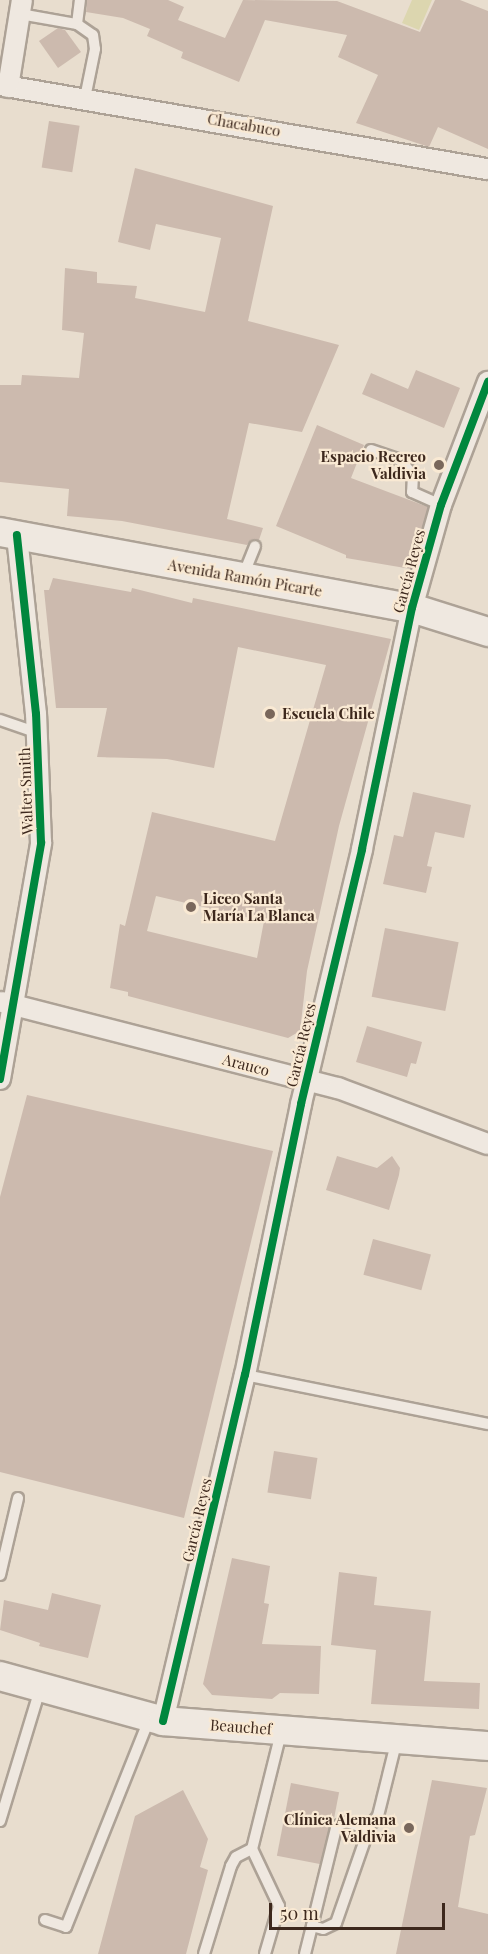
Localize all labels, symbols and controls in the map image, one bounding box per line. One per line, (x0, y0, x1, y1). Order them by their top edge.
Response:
street label: Chacabuco (206, 110, 282, 140)
place label: Espacio Recreo Valdivia (320, 447, 426, 482)
marker: Espacio Recreo Valdivia (430, 456, 448, 474)
street label: García Reyes (389, 527, 429, 615)
street label: Avenida Ramón Picarte (166, 556, 324, 600)
place label: Escuela Chile (282, 705, 375, 723)
marker: Escuela Chile (263, 707, 277, 721)
street label: Walter Smith (15, 747, 37, 835)
place label: Liceo Santa María La Blanca (203, 889, 315, 924)
marker: Liceo Santa María La Blanca (184, 900, 198, 914)
street label: García Reyes (283, 1001, 319, 1089)
street label: Arauco (221, 1050, 271, 1080)
street label: García Reyes (179, 1476, 215, 1564)
street label: Beauchef (210, 1716, 272, 1738)
place label: Clínica Alemana Valdivia (283, 1810, 396, 1845)
marker: Clínica Alemana Valdivia (400, 1819, 418, 1837)
scale bar (272, 1891, 448, 1929)
text: 50 m (280, 1901, 319, 1925)

